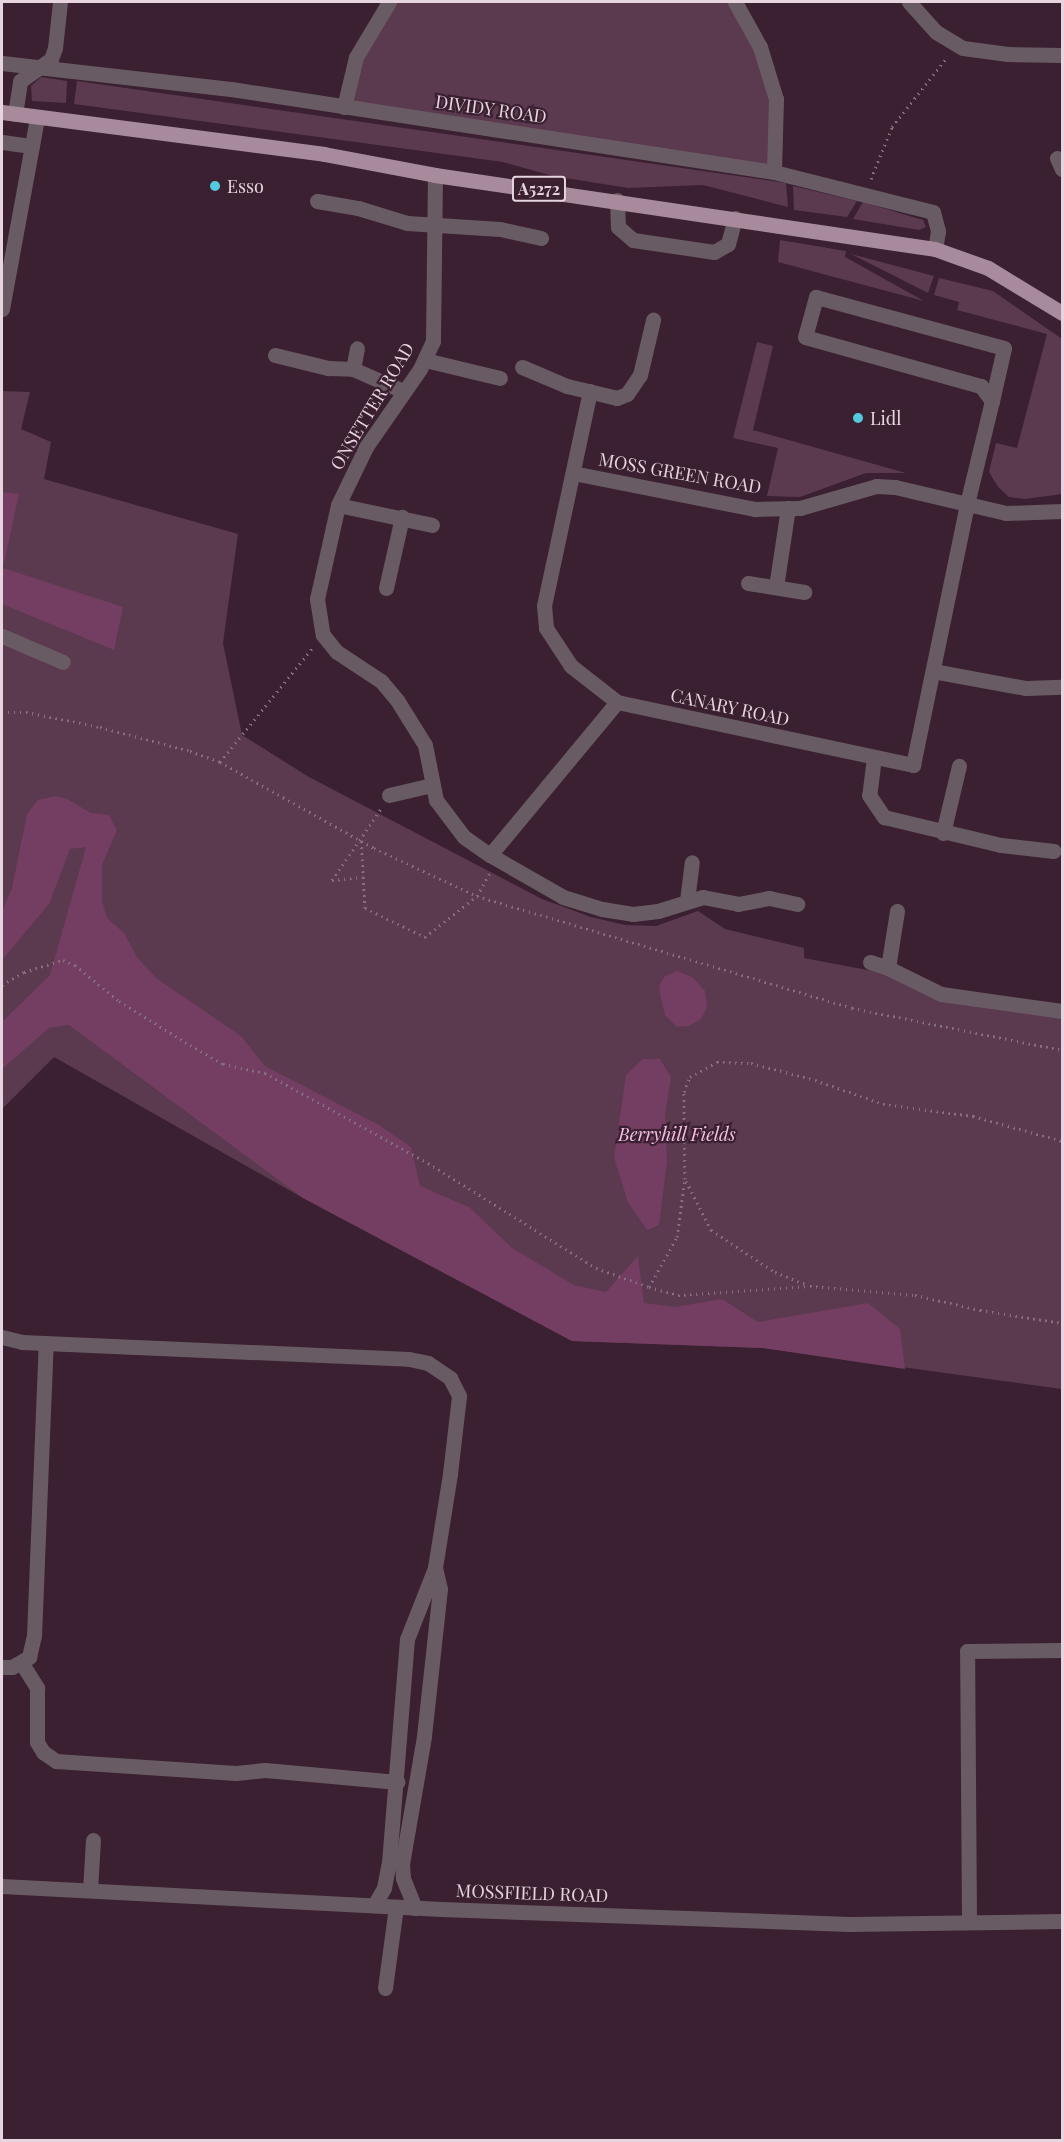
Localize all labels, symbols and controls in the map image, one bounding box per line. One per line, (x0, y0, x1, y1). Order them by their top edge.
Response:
street label: DIVIDY ROAD (434, 90, 548, 128)
place label: Esso (227, 175, 264, 197)
road number: A5272 (510, 176, 568, 202)
marker: Esso (208, 179, 222, 193)
street label: ONSETTER ROAD (325, 338, 419, 474)
place label: Lidl (870, 407, 901, 429)
marker: Lidl (851, 411, 865, 425)
street label: MOSS GREEN ROAD (597, 448, 763, 498)
street label: CANARY ROAD (668, 684, 792, 730)
park label: Berryhill Fields (618, 1123, 736, 1145)
street label: MOSSFIELD ROAD (455, 1880, 609, 1906)

